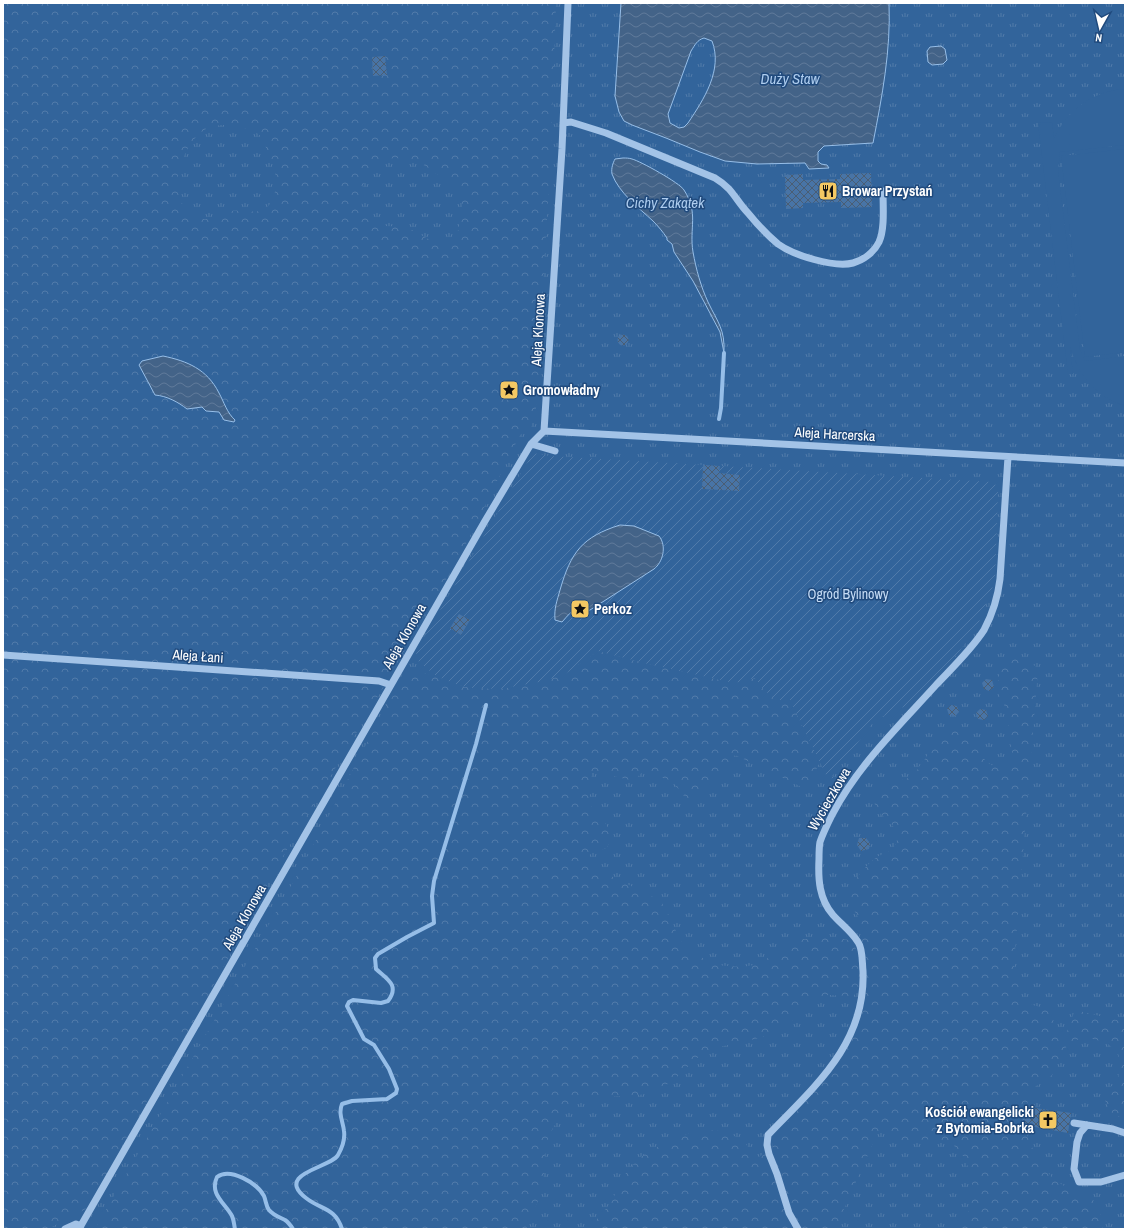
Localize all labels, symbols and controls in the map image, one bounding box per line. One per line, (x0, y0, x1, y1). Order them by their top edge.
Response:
north arrow (1080, 8, 1120, 48)
text: N (1094, 31, 1103, 45)
water label: Duży Staw (761, 68, 821, 89)
restaurant icon: Browar Przystań (817, 180, 839, 202)
place label: Browar Przystań (842, 182, 933, 200)
water label: Cichy Zakątek (626, 192, 705, 213)
street label: Aleja Klonowa (527, 293, 549, 368)
place icon: Gromowładny (498, 379, 520, 401)
place label: Gromowładny (523, 381, 600, 399)
street label: Aleja Harcerska (793, 423, 877, 445)
park label: Ogród Bylinowy (807, 585, 889, 603)
place icon: Perkoz (569, 598, 591, 620)
street label: Aleja Klonowa (378, 599, 430, 673)
place label: Perkoz (594, 600, 632, 618)
street label: Aleja Łani (171, 645, 224, 667)
street label: Wycieczkowa (804, 764, 855, 834)
street label: Aleja Klonowa (218, 880, 270, 954)
place label: Kościół ewangelicki z Bytomia-Bobrka (925, 1103, 1035, 1137)
church icon: Kościół ewangelicki z Bytomia-Bobrka (1037, 1109, 1059, 1131)

